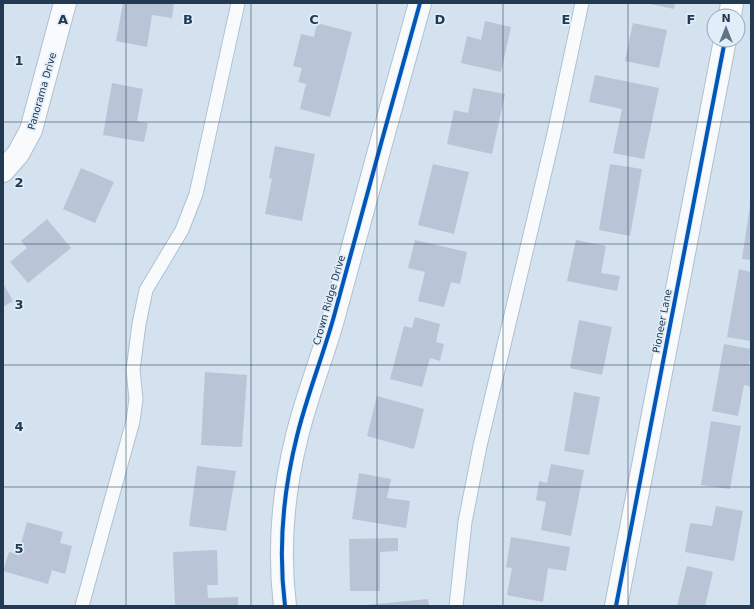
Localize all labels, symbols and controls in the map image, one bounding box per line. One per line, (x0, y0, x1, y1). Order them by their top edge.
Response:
north arrow (706, 8, 746, 48)
text: A (58, 12, 68, 27)
text: B (183, 12, 193, 27)
text: C (309, 12, 319, 27)
text: D (435, 12, 446, 27)
text: E (562, 12, 570, 27)
text: F (687, 12, 695, 27)
text: N (721, 12, 731, 25)
street label: Panorama Drive (26, 51, 58, 131)
text: 1 (14, 53, 24, 68)
text: 2 (14, 175, 24, 190)
street label: Crown Ridge Drive (311, 254, 347, 346)
street label: Pioneer Lane (650, 288, 674, 354)
text: 3 (14, 297, 24, 312)
text: 4 (14, 419, 24, 434)
text: 5 (14, 541, 24, 556)

